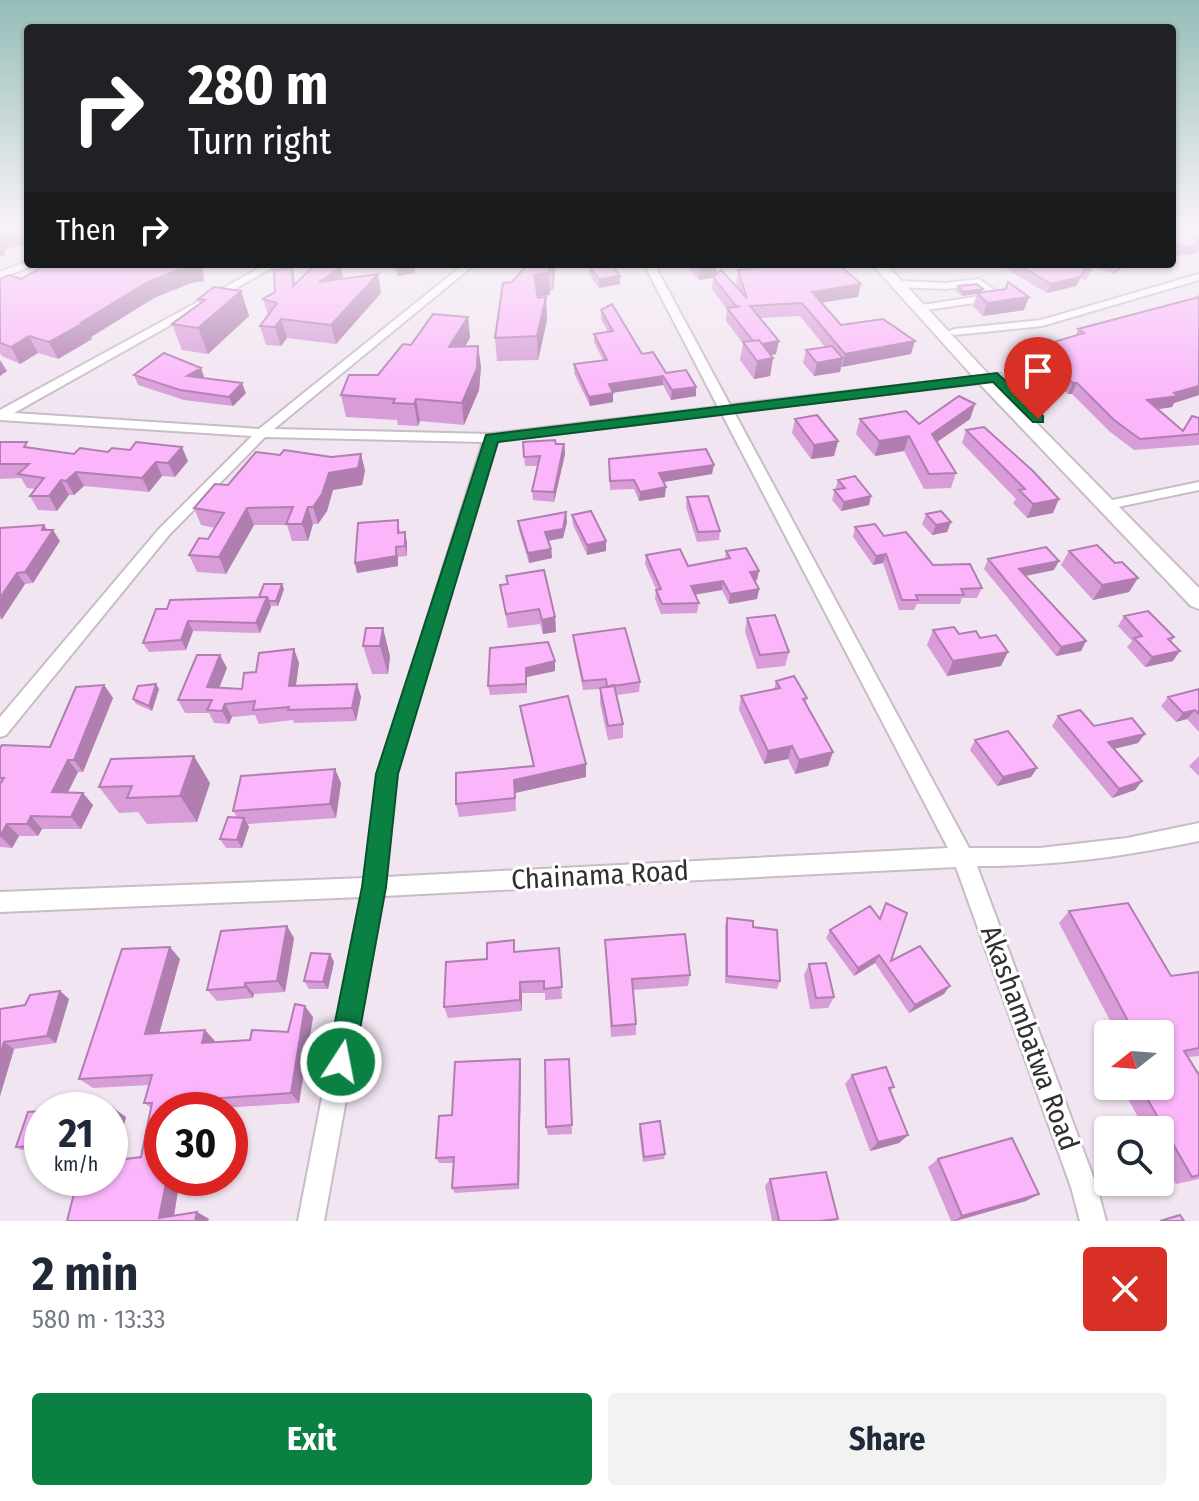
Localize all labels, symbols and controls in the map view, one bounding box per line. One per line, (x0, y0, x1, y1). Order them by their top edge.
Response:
text: 280 m (188, 52, 328, 119)
icon: right (56, 56, 160, 160)
text: Turn right (188, 120, 331, 164)
icon: right (132, 208, 176, 252)
text: Then (56, 212, 116, 248)
pin (1004, 337, 1072, 419)
icon: arrive (1016, 349, 1060, 393)
street label: Chainama Road (510, 854, 690, 896)
street label: Akashambatwa Road (974, 921, 1086, 1155)
position arrow (299, 1020, 383, 1104)
north arrow (1094, 1020, 1174, 1100)
map controls (1094, 1020, 1174, 1196)
speed limit sign: 30 (144, 1092, 248, 1196)
text: 21 (59, 1110, 93, 1158)
button: search (1094, 1116, 1174, 1196)
text: km/h (54, 1152, 98, 1176)
text: 2 min (32, 1245, 138, 1303)
button: close (1083, 1247, 1167, 1331)
text: 580 m · 13:33 (32, 1304, 165, 1335)
button: Exit (32, 1393, 592, 1485)
button: Share (608, 1393, 1167, 1485)

